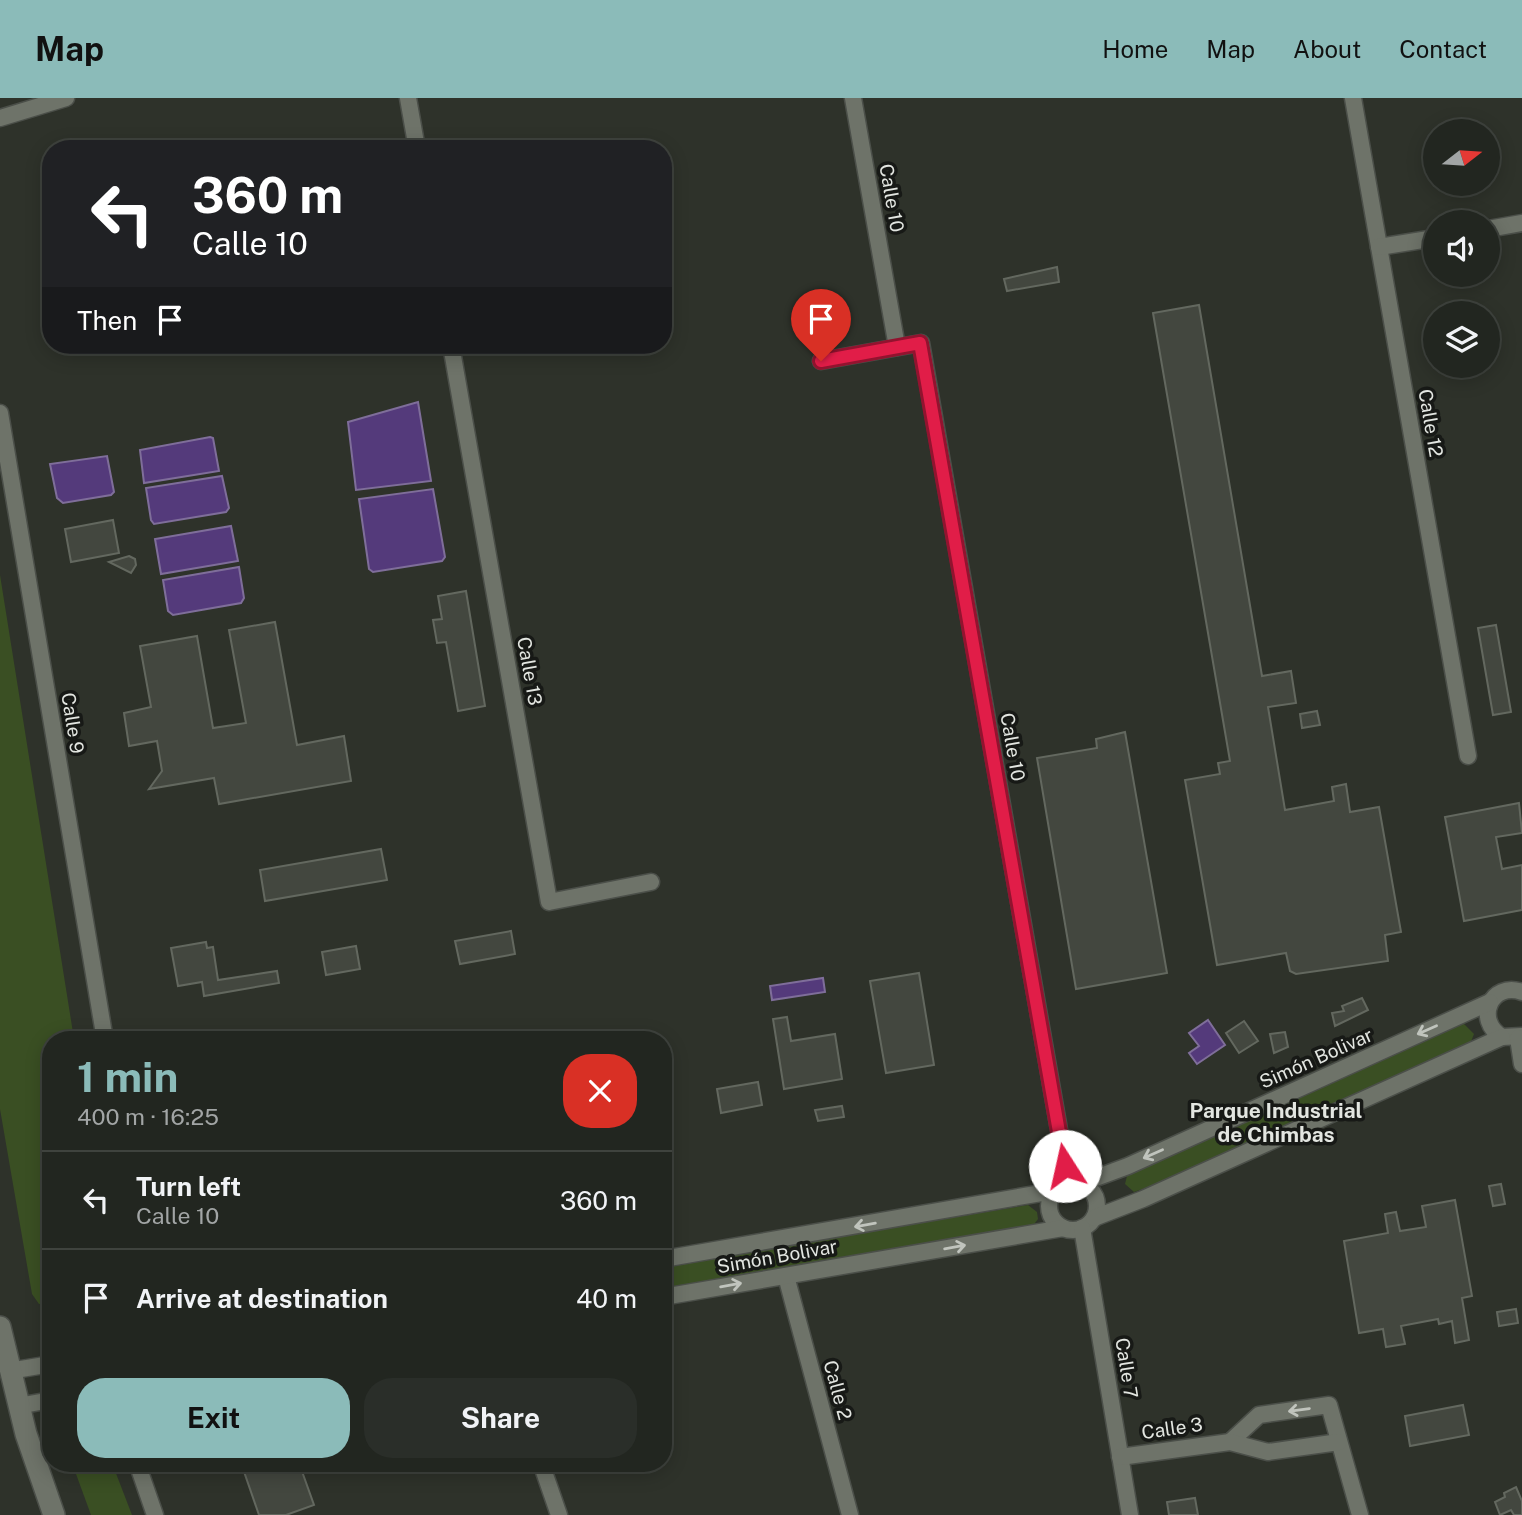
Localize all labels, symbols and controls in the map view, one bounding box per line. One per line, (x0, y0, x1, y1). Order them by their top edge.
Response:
text: Map (35, 30, 104, 68)
text: Home (1102, 35, 1168, 63)
text: Map (1206, 35, 1255, 63)
text: About (1293, 35, 1361, 63)
text: Contact (1399, 35, 1487, 63)
north arrow (1423, 119, 1500, 196)
map controls (1423, 119, 1500, 378)
street label: Calle 10 (875, 162, 909, 234)
text: 360 m (192, 166, 343, 224)
icon: left (77, 168, 168, 259)
button: sound (1423, 210, 1500, 287)
text: Calle 10 (192, 225, 308, 262)
pin (791, 289, 851, 361)
icon: arrive (802, 300, 840, 338)
icon: arrive (151, 301, 189, 339)
button: layers (1423, 301, 1500, 378)
text: Then (77, 305, 137, 336)
street label: Calle 12 (1414, 387, 1448, 459)
street label: Calle 13 (513, 635, 547, 707)
street label: Calle 9 (57, 691, 89, 755)
street label: Calle 10 (996, 711, 1030, 783)
street label: Simón Bolivar (1256, 1023, 1376, 1093)
one-way arrow (1417, 1024, 1439, 1037)
text: 1 min (77, 1052, 178, 1101)
button: close (563, 1054, 637, 1128)
district label: Parque Industrial de Chimbas (1190, 1098, 1363, 1147)
text: 400 m · 16:25 (77, 1103, 219, 1130)
position arrow (1028, 1129, 1102, 1203)
one-way arrow (1143, 1148, 1164, 1161)
text: Turn left (136, 1171, 241, 1202)
icon: left (77, 1181, 115, 1219)
text: 360 m (560, 1185, 637, 1216)
text: Calle 10 (136, 1202, 219, 1229)
one-way arrow (854, 1219, 877, 1232)
street label: Simón Bolivar (715, 1235, 839, 1277)
one-way arrow (943, 1240, 966, 1253)
one-way arrow (719, 1278, 741, 1291)
icon: arrive (77, 1279, 115, 1317)
text: Arrive at destination (136, 1283, 388, 1314)
text: 40 m (576, 1283, 637, 1314)
street label: Calle 7 (1111, 1336, 1143, 1400)
street label: Calle 2 (820, 1358, 856, 1422)
button: Exit (77, 1378, 350, 1458)
button: Share (364, 1378, 637, 1458)
one-way arrow (1288, 1403, 1311, 1416)
street label: Calle 3 (1140, 1413, 1204, 1443)

